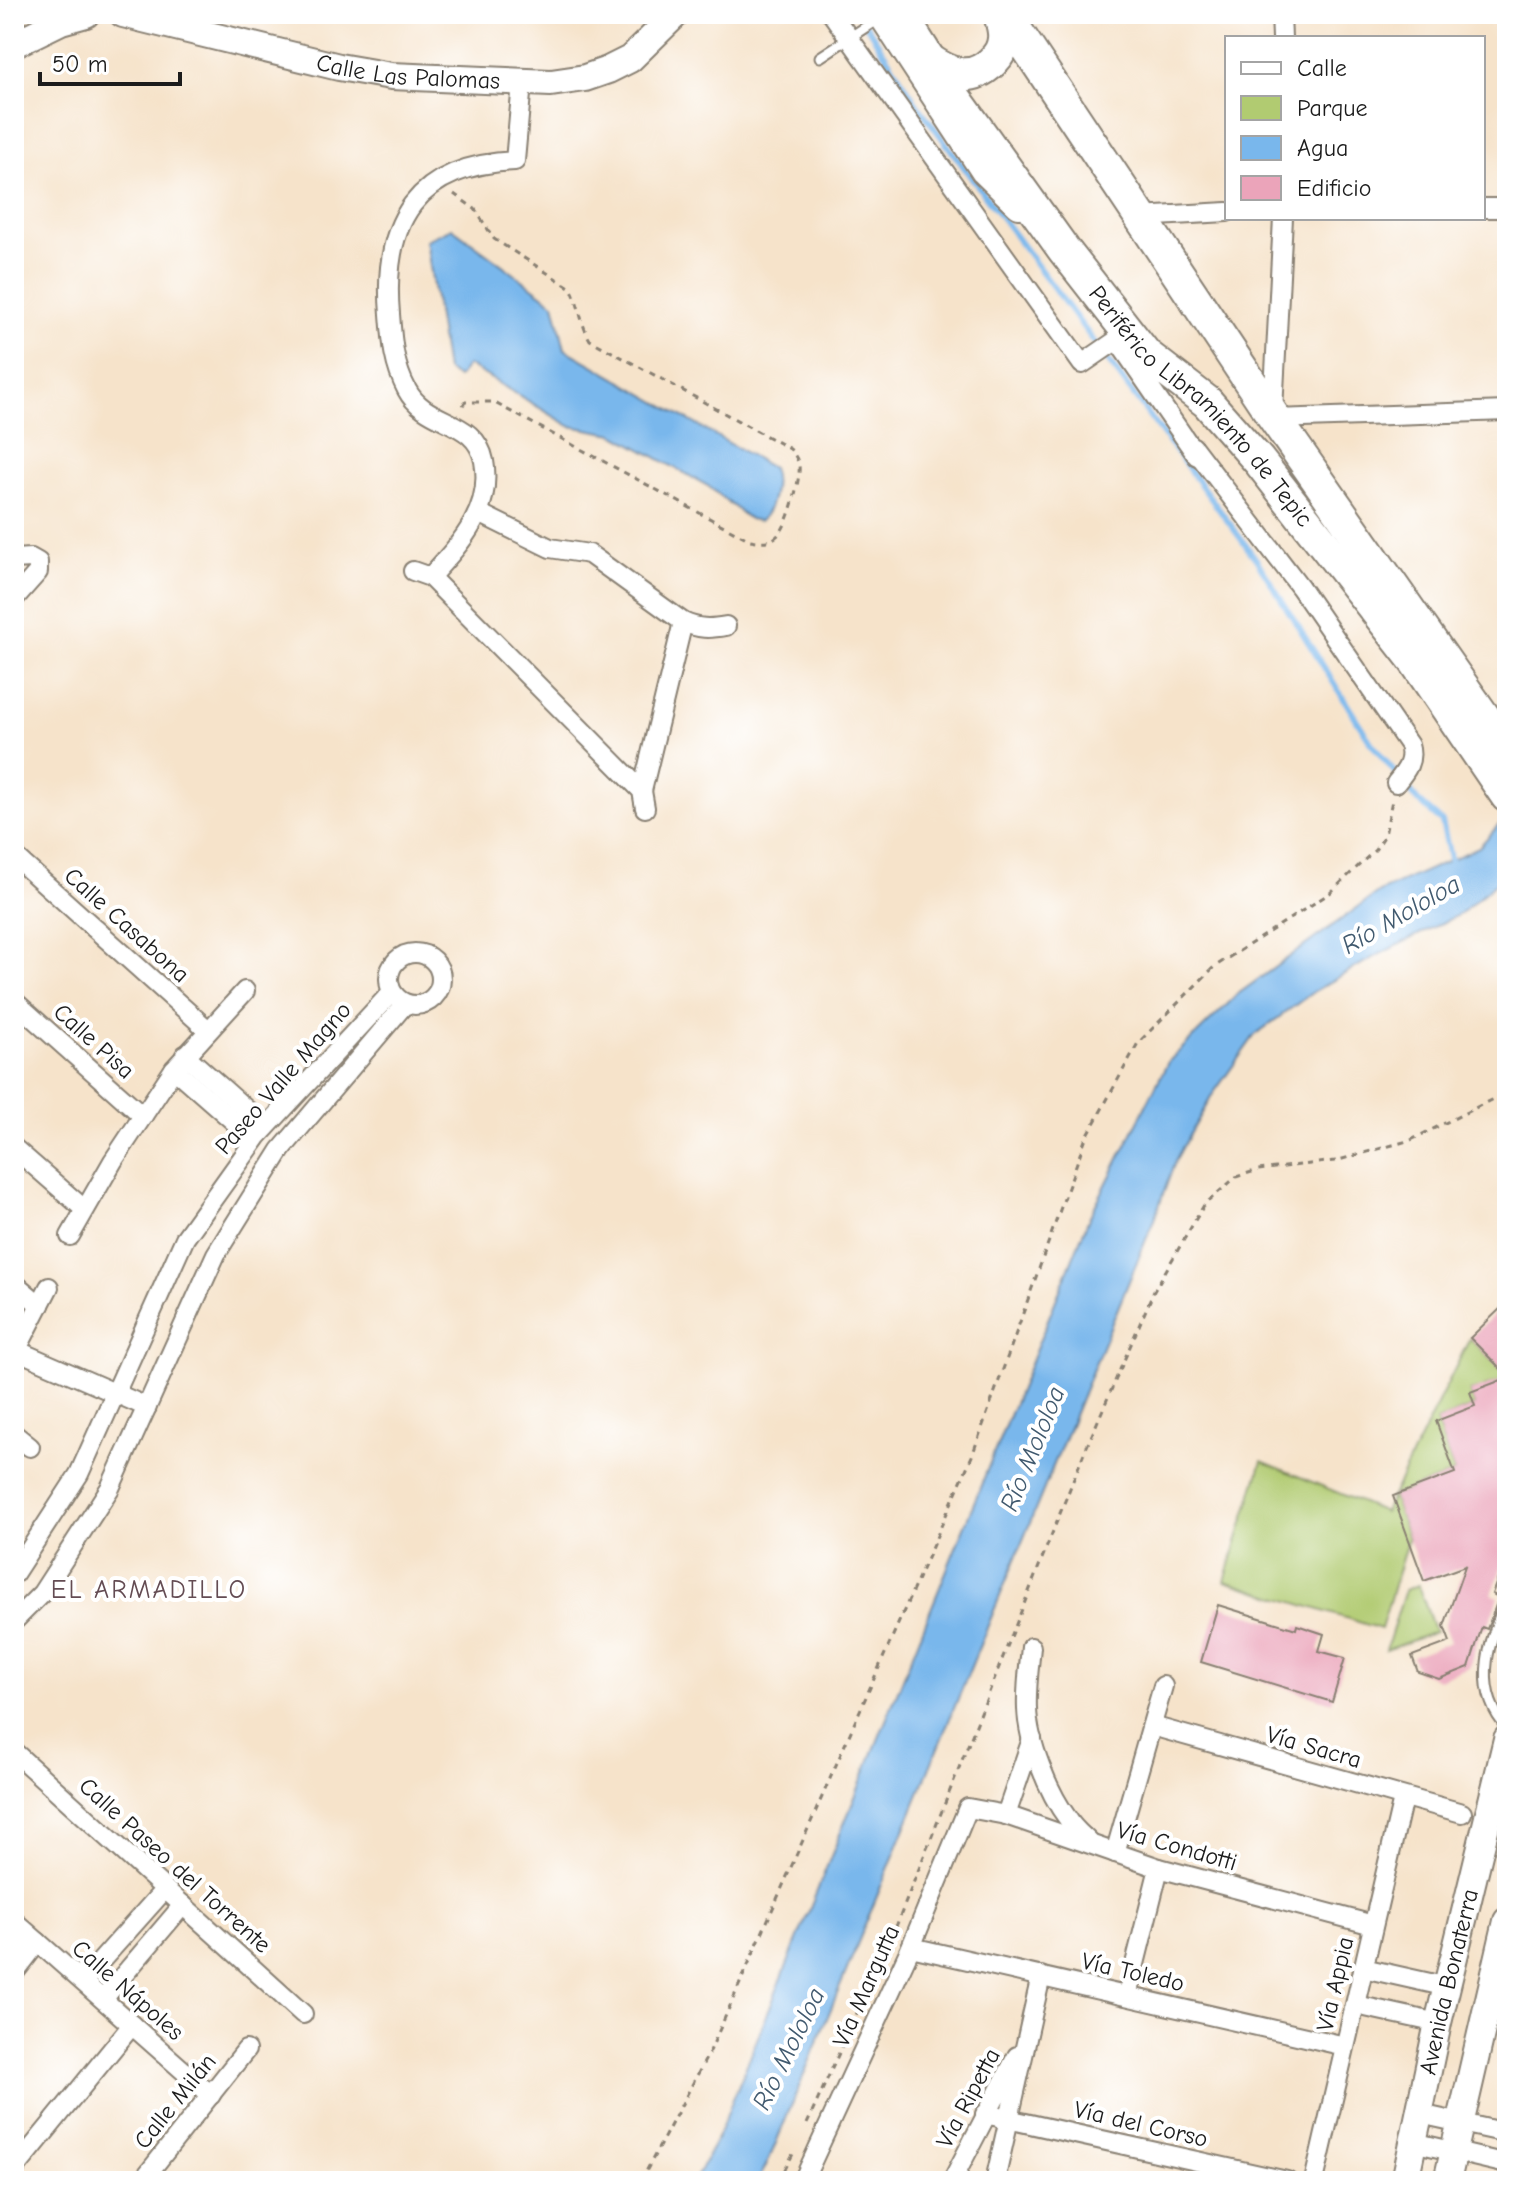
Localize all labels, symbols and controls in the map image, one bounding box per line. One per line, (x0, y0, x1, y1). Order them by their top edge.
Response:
scale bar (40, 36, 180, 86)
legend (1225, 36, 1485, 220)
street label: Calle Las Palomas (314, 48, 501, 95)
text: 50 m (52, 50, 108, 78)
text: Calle (1297, 54, 1347, 82)
text: Parque (1297, 94, 1368, 122)
text: Agua (1297, 134, 1348, 162)
text: Edificio (1297, 174, 1372, 202)
street label: Periférico Libramiento de Tepic (1083, 280, 1319, 532)
street label: Calle Casabona (59, 862, 195, 988)
water label: Río Mololoa (1336, 869, 1466, 961)
street label: Paseo Valle Magno (209, 996, 357, 1160)
street label: Calle Pisa (48, 998, 140, 1084)
water label: Río Mololoa (994, 1382, 1072, 1516)
district label: EL ARMADILLO (51, 1575, 247, 1605)
street label: Vía Sacra (1263, 1720, 1365, 1774)
street label: Calle Paseo del Torrente (73, 1772, 277, 1958)
street label: Vía Condotti (1114, 1815, 1240, 1877)
street label: Avenida Bonaterra (1414, 1886, 1484, 2077)
street label: Vía Margutta (827, 1921, 905, 2051)
street label: Calle Nápoles (67, 1934, 189, 2046)
street label: Vía Appia (1311, 1934, 1359, 2034)
street label: Vía Toledo (1079, 1947, 1187, 1997)
water label: Río Mololoa (747, 1983, 831, 2115)
street label: Vía Ripetta (930, 2043, 1006, 2153)
street label: Calle Milán (128, 2048, 222, 2154)
street label: Vía del Corso (1071, 2095, 1211, 2153)

